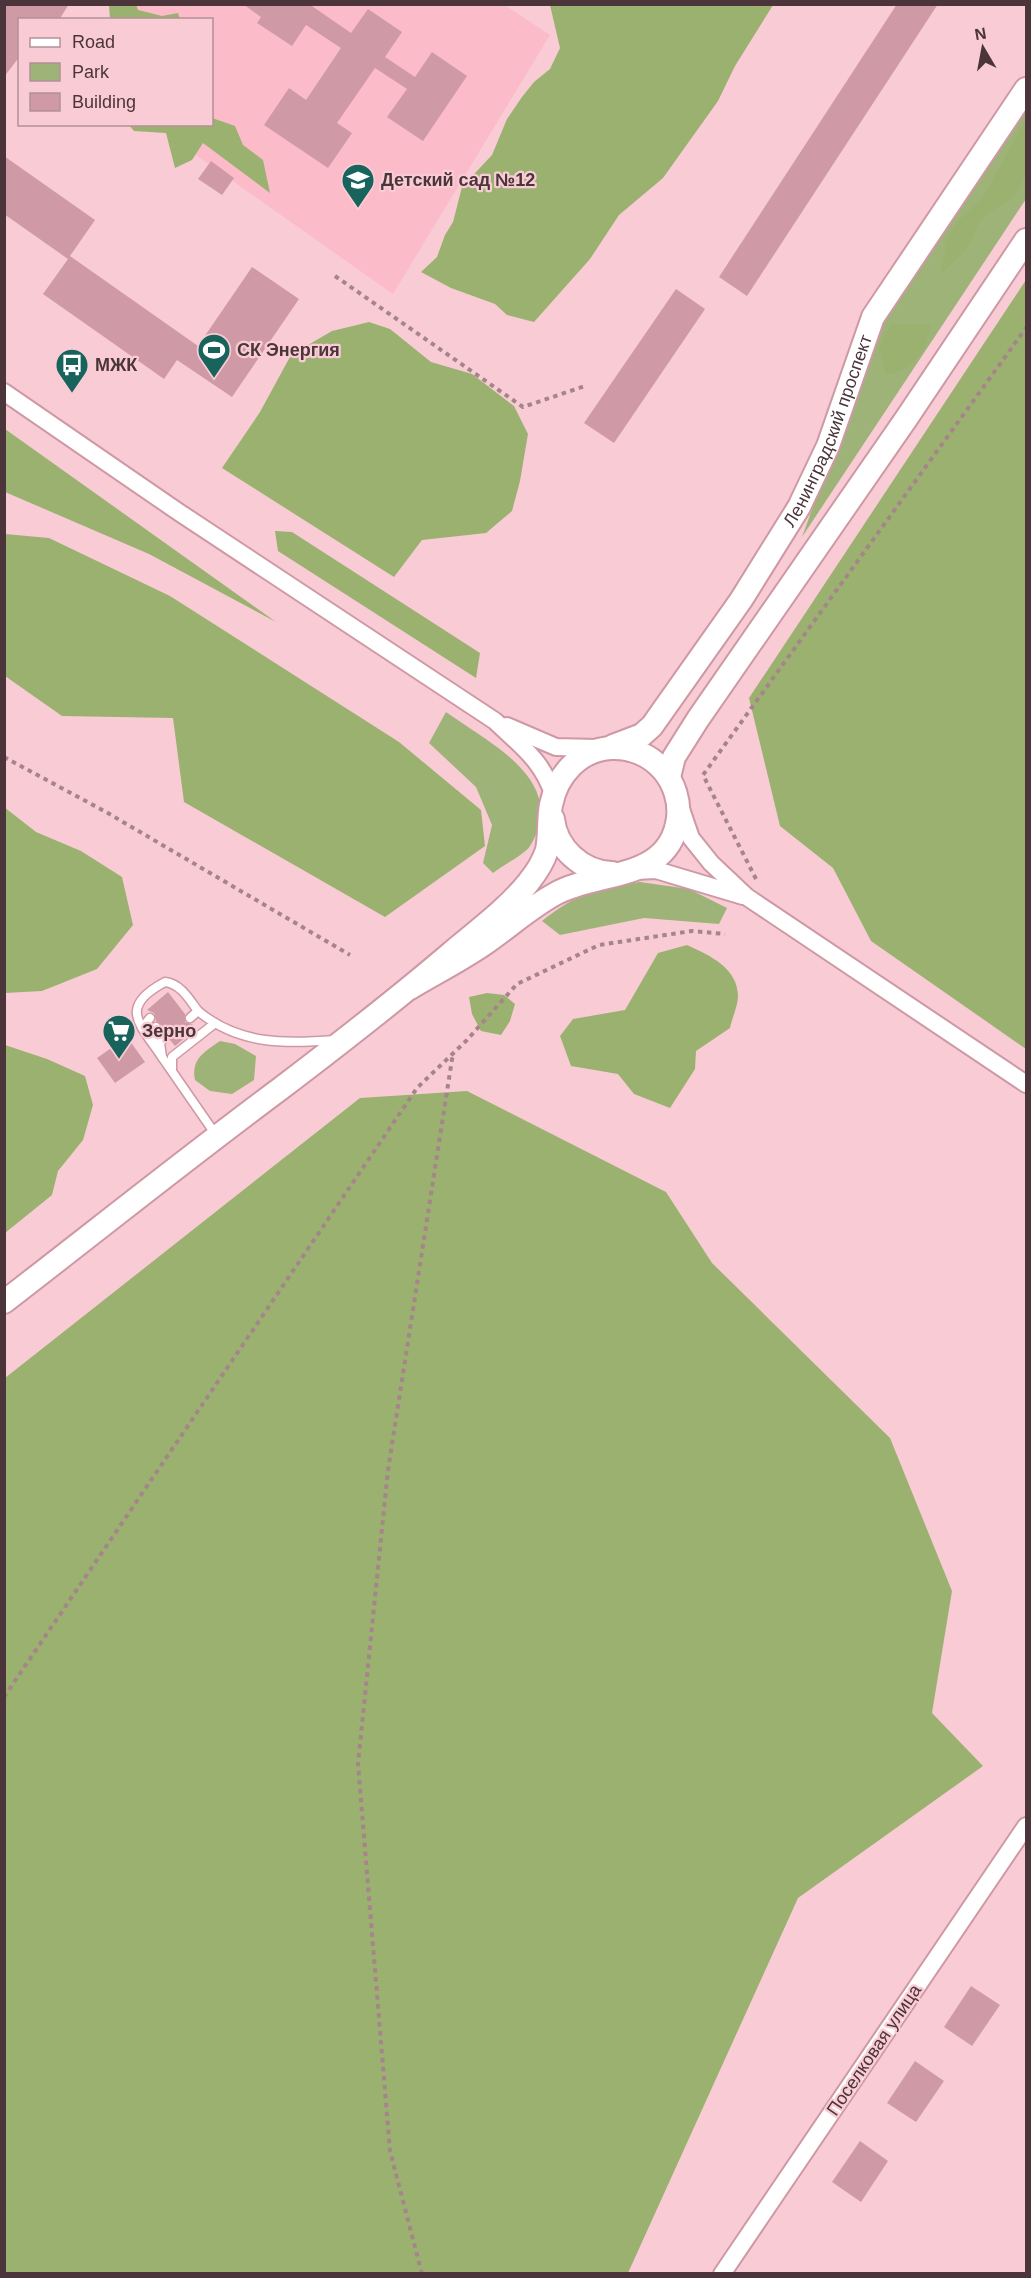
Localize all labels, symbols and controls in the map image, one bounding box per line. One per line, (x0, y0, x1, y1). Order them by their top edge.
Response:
legend (18, 18, 213, 126)
north arrow (953, 18, 1013, 78)
text: N (973, 24, 988, 43)
text: Road (72, 32, 115, 52)
text: Park (72, 62, 110, 82)
text: Building (72, 92, 136, 112)
school or university icon: Детский сад №12 (340, 162, 376, 209)
place label: Детский сад №12 (381, 170, 535, 190)
sports icon: СК Энергия (196, 332, 232, 379)
street label: Ленинградский проспект (779, 332, 876, 530)
place label: СК Энергия (237, 340, 340, 360)
bus stop icon: МЖК (54, 347, 90, 394)
place label: МЖК (95, 355, 138, 375)
supermarket icon: Зерно (101, 1013, 137, 1060)
place label: Зерно (142, 1021, 196, 1041)
street label: Поселковая улица (823, 1980, 926, 2119)

